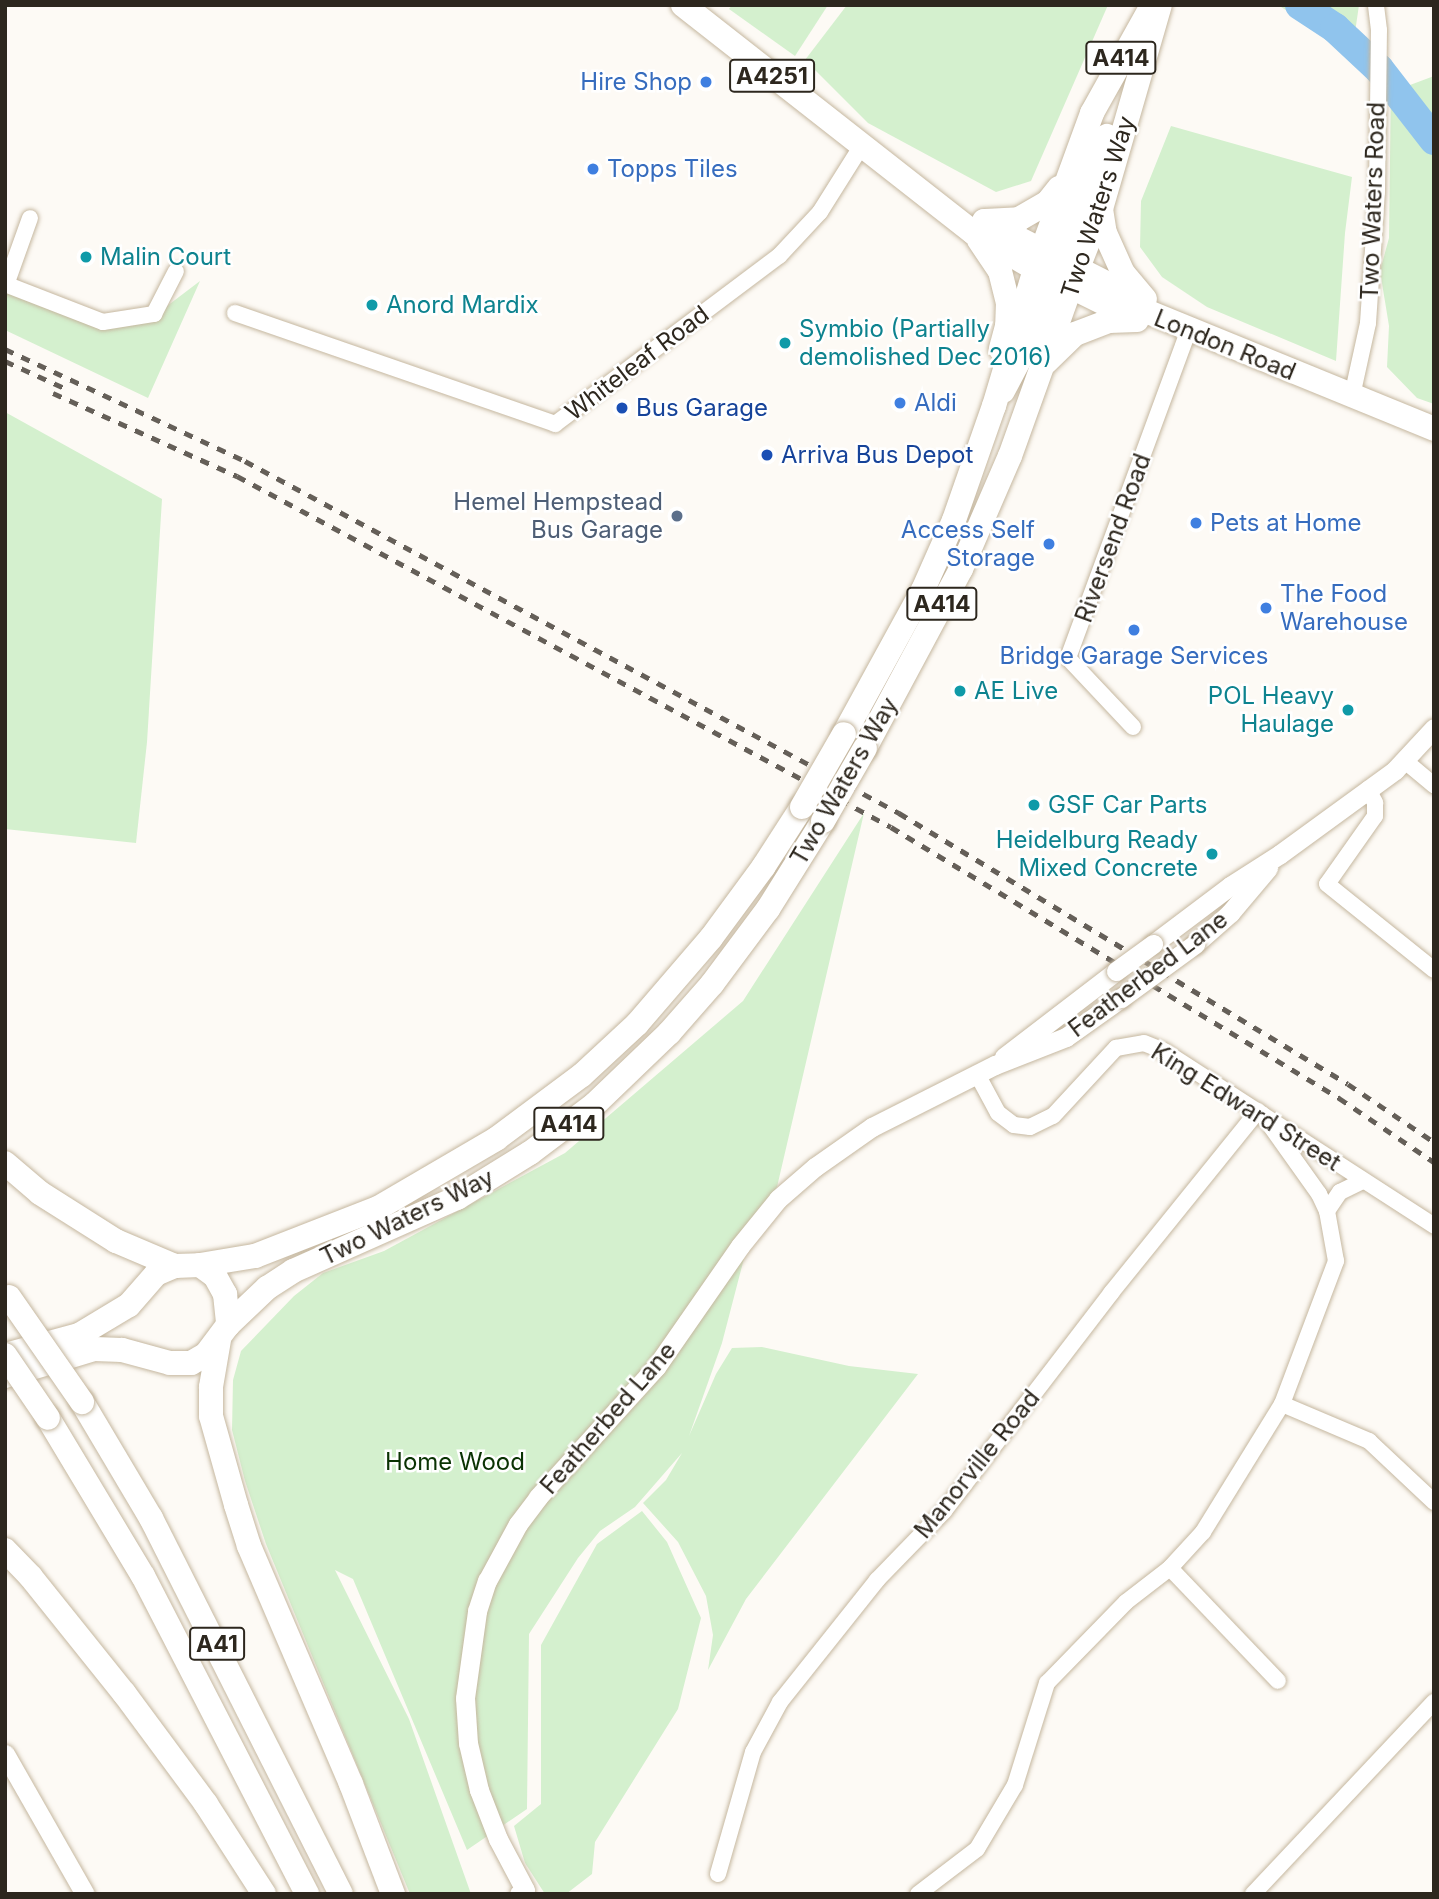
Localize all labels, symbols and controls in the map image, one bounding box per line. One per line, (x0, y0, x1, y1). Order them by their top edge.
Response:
road number: A414 (1084, 39, 1158, 78)
road number: A4251 (728, 57, 816, 96)
place label: Hire Shop (580, 68, 692, 96)
marker: Hire Shop (698, 74, 714, 90)
street label: Two Waters Road (1355, 101, 1391, 301)
street label: Two Waters Way (1055, 113, 1141, 301)
place label: Topps Tiles (607, 155, 738, 183)
marker: Topps Tiles (585, 161, 601, 177)
place label: Malin Court (100, 243, 231, 271)
marker: Malin Court (78, 249, 94, 265)
place label: Anord Mardix (386, 291, 539, 319)
marker: Anord Mardix (364, 297, 380, 313)
street label: Whiteleaf Road (560, 300, 714, 426)
street label: London Road (1150, 304, 1300, 386)
place label: Symbio (Partially demolished Dec 2016) (799, 315, 1052, 371)
marker: Symbio (Partially demolished Dec 2016) (777, 335, 793, 351)
place label: Aldi (914, 389, 957, 417)
place label: Bus Garage (636, 394, 768, 422)
marker: Aldi (892, 395, 908, 411)
marker: Bus Garage (614, 400, 630, 416)
place label: Arriva Bus Depot (781, 441, 973, 469)
marker: Arriva Bus Depot (759, 447, 775, 463)
street label: Riversend Road (1069, 450, 1157, 626)
place label: Hemel Hempstead Bus Garage (453, 488, 663, 544)
marker: Hemel Hempstead Bus Garage (669, 508, 685, 524)
place label: Pets at Home (1210, 509, 1362, 537)
marker: Pets at Home (1188, 515, 1204, 531)
place label: Access Self Storage (901, 516, 1035, 572)
marker: Access Self Storage (1041, 536, 1057, 552)
place label: The Food Warehouse (1280, 580, 1408, 636)
road number: A414 (905, 584, 979, 624)
marker: The Food Warehouse (1258, 600, 1274, 616)
marker: Bridge Garage Services (1126, 622, 1142, 638)
place label: Bridge Garage Services (1000, 642, 1268, 670)
place label: AE Live (974, 677, 1058, 705)
place label: POL Heavy Haulage (1208, 682, 1334, 738)
marker: AE Live (952, 683, 968, 699)
street label: Two Waters Way (784, 692, 904, 870)
marker: POL Heavy Haulage (1340, 702, 1356, 718)
place label: GSF Car Parts (1048, 791, 1208, 819)
marker: GSF Car Parts (1026, 797, 1042, 813)
place label: Heidelburg Ready Mixed Concrete (996, 826, 1198, 882)
marker: Heidelburg Ready Mixed Concrete (1204, 846, 1220, 862)
street label: Featherbed Lane (1063, 905, 1233, 1043)
street label: King Edward Street (1146, 1037, 1346, 1177)
road number: A414 (532, 1105, 606, 1144)
street label: Two Waters Way (316, 1163, 498, 1271)
street label: Featherbed Lane (534, 1336, 682, 1500)
street label: Manorville Road (908, 1384, 1046, 1544)
park label: Home Wood (385, 1448, 525, 1476)
road number: A41 (189, 1624, 245, 1664)

